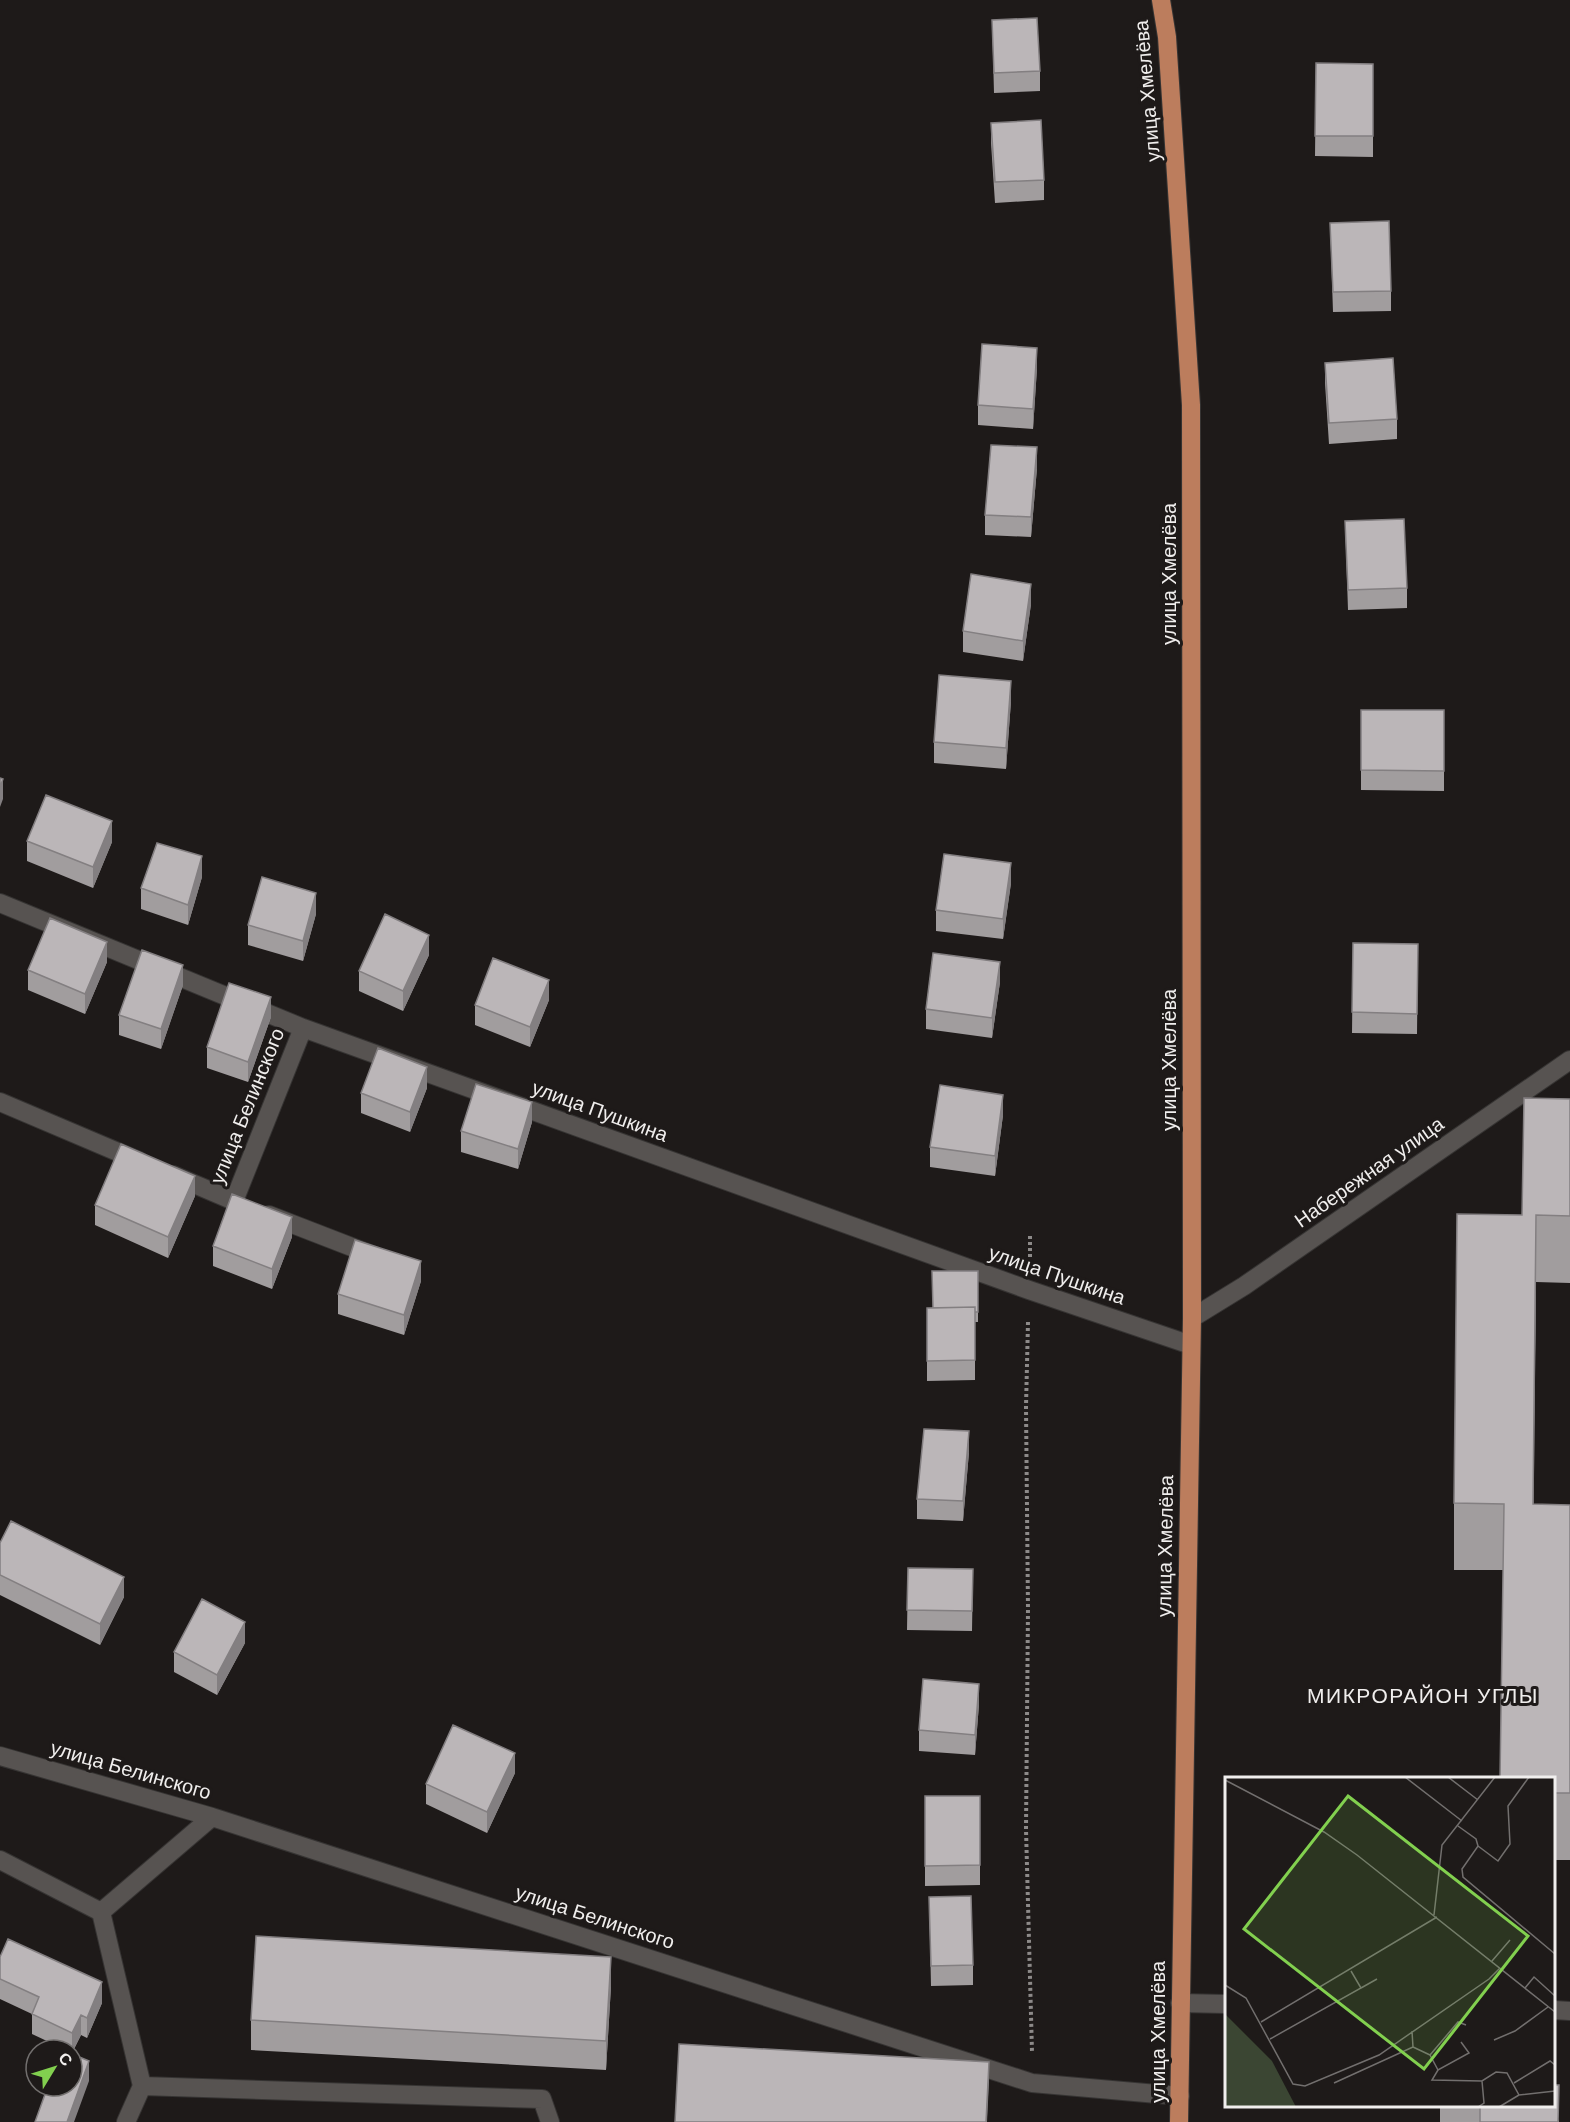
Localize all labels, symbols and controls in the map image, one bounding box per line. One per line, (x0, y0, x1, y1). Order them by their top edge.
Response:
street label: улица Хмелёва (1128, 18, 1166, 163)
street label: улица Хмелёва (1156, 502, 1182, 645)
street label: улица Хмелёва (1156, 988, 1182, 1131)
street label: улица Белинского (204, 1024, 290, 1188)
street label: улица Пушкина (528, 1074, 672, 1148)
street label: Набережная улица (1289, 1110, 1450, 1233)
street label: улица Пушкина (985, 1239, 1130, 1311)
street label: улица Хмелёва (1151, 1474, 1179, 1617)
district label: МИКРОРАЙОН УГЛЫ (1307, 1682, 1539, 1710)
street label: улица Белинского (48, 1735, 214, 1805)
inset map (1225, 1777, 1555, 2107)
street label: улица Белинского (512, 1879, 678, 1955)
street label: улица Хмелёва (1145, 1960, 1171, 2103)
north arrow (24, 2038, 84, 2098)
text: С (54, 2048, 78, 2070)

